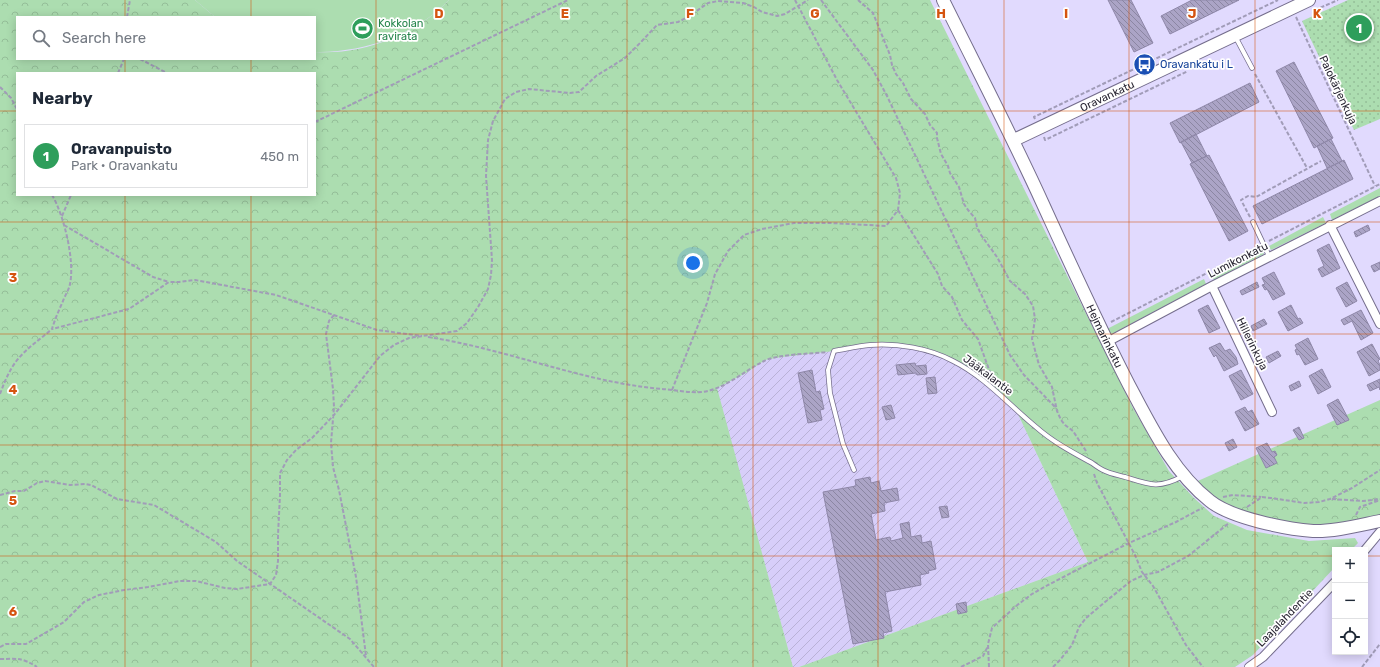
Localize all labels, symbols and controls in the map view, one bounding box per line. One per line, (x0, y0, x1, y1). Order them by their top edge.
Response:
text: D (434, 6, 444, 21)
text: E (561, 6, 569, 21)
text: F (686, 6, 694, 21)
text: G (810, 6, 820, 21)
text: H (936, 6, 946, 21)
text: I (1064, 6, 1068, 21)
text: J (1188, 6, 1196, 21)
text: K (1313, 6, 1322, 21)
pin: 1 (1346, 13, 1372, 43)
search box (16, 16, 316, 60)
sports icon: Kokkolan ravirata (350, 16, 376, 42)
place label: Kokkolan ravirata (378, 17, 423, 43)
icon: search (30, 27, 52, 49)
text: Search here (62, 29, 146, 47)
bus stop icon: Oravankatu i L (1131, 51, 1157, 77)
street label: Palokärjenkuja (1316, 53, 1360, 127)
place label: Oravankatu i L (1160, 58, 1233, 71)
street label: Oravankatu (1078, 77, 1136, 114)
text: Nearby (32, 88, 93, 108)
text: Oravanpuisto (71, 140, 172, 158)
text: 1 (43, 149, 49, 164)
text: 450 m (260, 149, 299, 164)
text: Park · Oravankatu (71, 158, 178, 173)
street label: Lumikonkatu (1206, 239, 1270, 281)
your location (683, 253, 703, 273)
text: 3 (9, 270, 18, 285)
street label: Hejmarinkatu (1084, 302, 1126, 370)
street label: Hillerinkuja (1234, 316, 1270, 372)
street label: Jääkalantie (960, 352, 1016, 398)
text: 4 (9, 382, 18, 397)
text: 5 (9, 493, 17, 508)
map controls (1332, 547, 1368, 655)
button: + (1332, 547, 1368, 583)
button: − (1332, 583, 1368, 619)
street label: Laajalahdentie (1254, 586, 1316, 650)
text: 6 (9, 604, 18, 619)
button: locate (1332, 619, 1368, 655)

